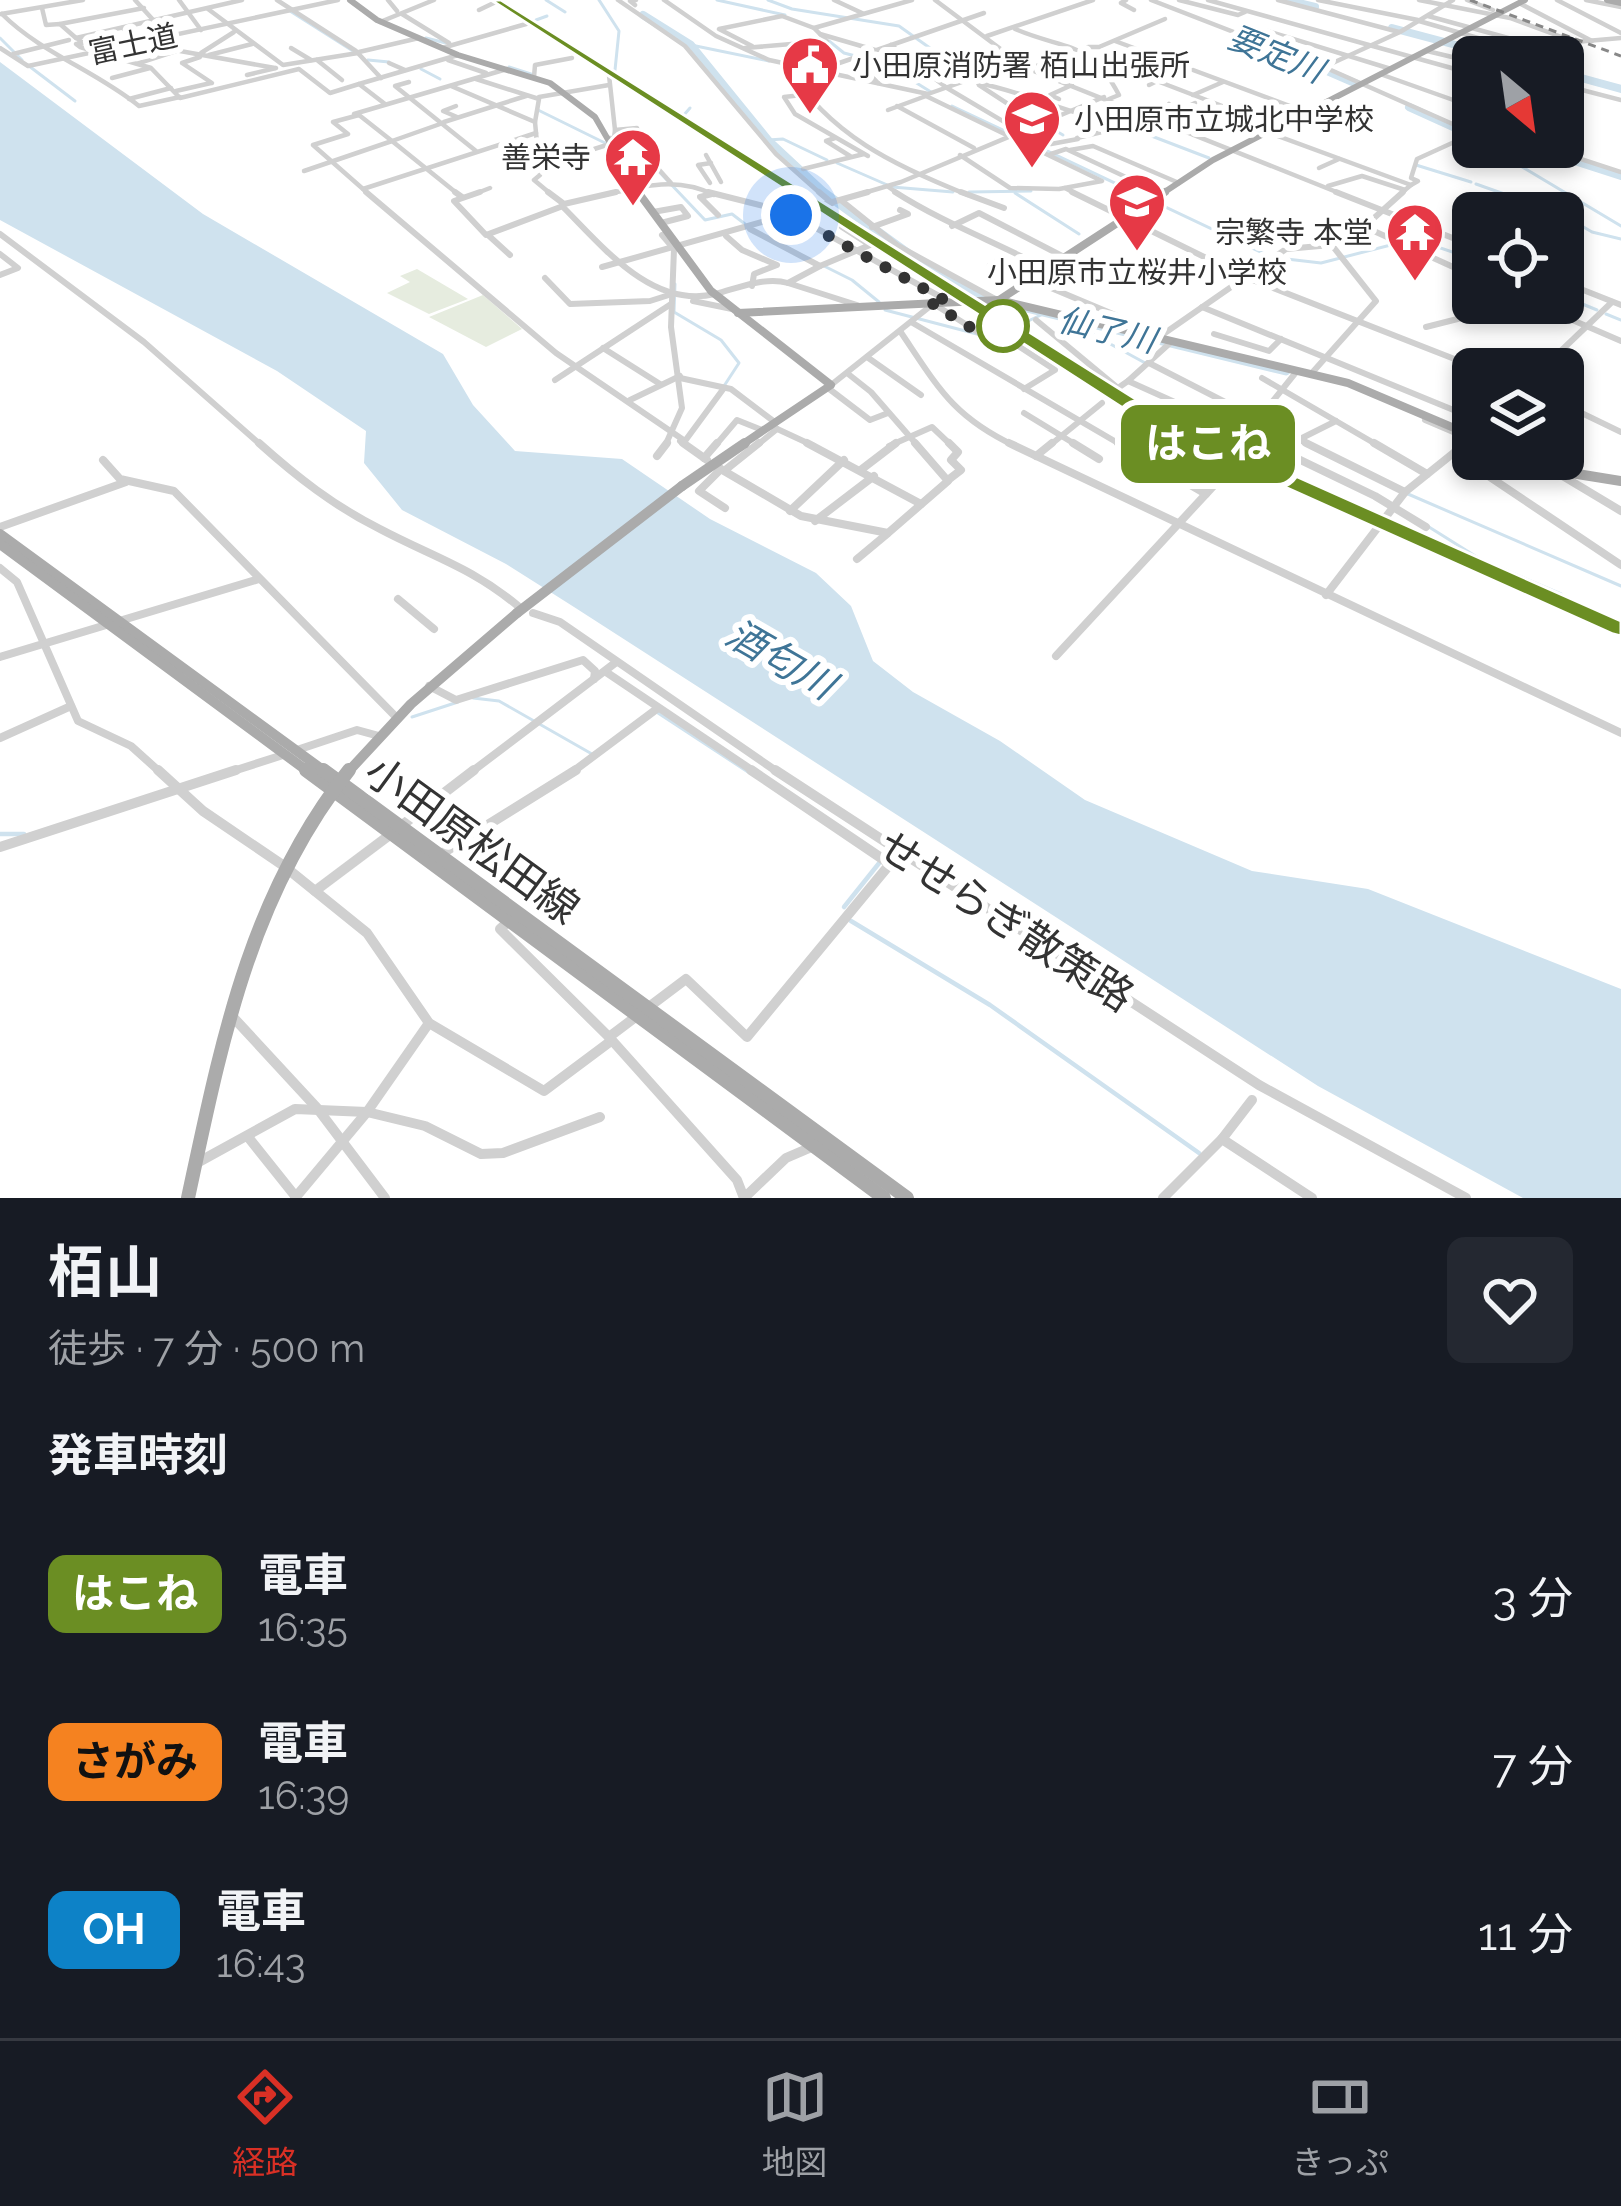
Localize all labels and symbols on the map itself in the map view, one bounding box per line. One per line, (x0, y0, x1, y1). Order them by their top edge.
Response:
water label: 要定川 (1223, 17, 1332, 92)
street label: 富士道 (85, 18, 181, 70)
public building icon: 小田原消防署 栢山出張所 (779, 34, 841, 116)
north arrow (1452, 36, 1584, 168)
place label: 小田原消防署 栢山出張所 (852, 48, 1190, 83)
school or university icon: 小田原市立城北中学校 (1001, 88, 1063, 170)
place label: 小田原市立城北中学校 (1074, 102, 1374, 137)
temple icon: 善栄寺 (602, 126, 664, 208)
place label: 善栄寺 (501, 140, 591, 175)
school or university icon: 小田原市立桜井小学校 (1106, 171, 1168, 253)
your location (761, 185, 821, 245)
temple icon: 宗繁寺 本堂 (1384, 201, 1446, 283)
place label: 宗繁寺 本堂 (1215, 215, 1373, 250)
place label: 小田原市立桜井小学校 (987, 255, 1287, 290)
water label: 仙了川 (1054, 300, 1163, 361)
unlabelled marker (978, 301, 1028, 351)
line badge: はこね (1139, 405, 1277, 483)
water label: 酒匂川 (719, 610, 847, 710)
street label: 小田原松田線 (356, 746, 588, 934)
street label: せせらぎ散策路 (869, 820, 1143, 1022)

